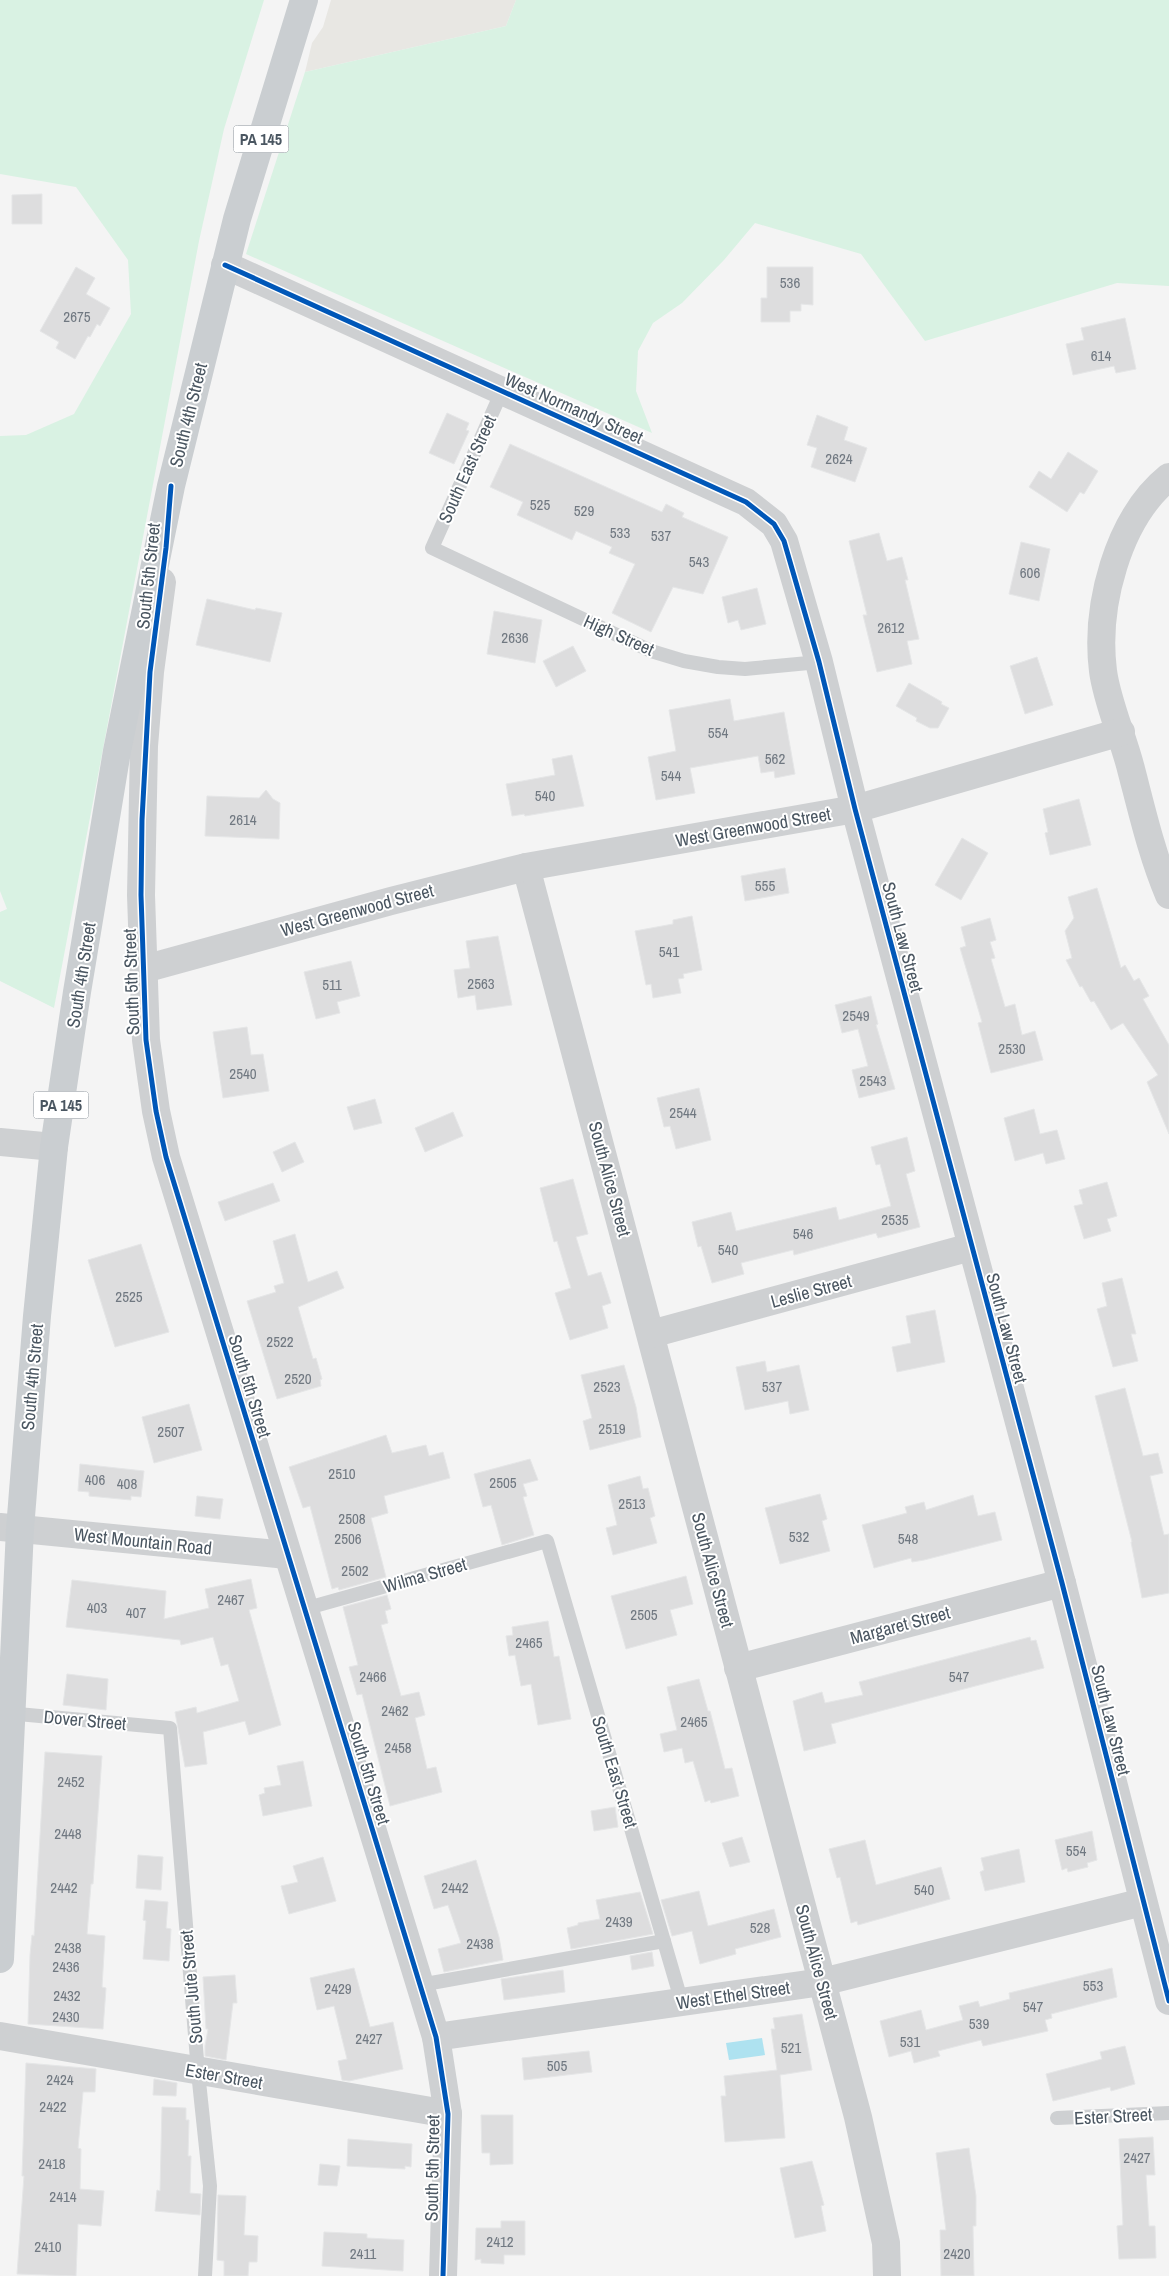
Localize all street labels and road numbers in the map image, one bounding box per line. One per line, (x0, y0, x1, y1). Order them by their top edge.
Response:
road number: PA 145 (234, 126, 288, 152)
street label: South 4th Street (163, 360, 213, 470)
street label: West Normandy Street (501, 366, 647, 450)
street label: South East Street (432, 411, 502, 527)
street label: South 5th Street (130, 522, 166, 630)
street label: High Street (580, 608, 658, 662)
street label: West Greenwood Street (673, 801, 833, 853)
street label: West Greenwood Street (278, 878, 436, 942)
street label: South Law Street (876, 879, 930, 995)
street label: South 4th Street (60, 920, 102, 1030)
street label: South 5th Street (117, 928, 145, 1036)
road number: PA 145 (34, 1092, 88, 1118)
street label: South Alice Street (583, 1119, 637, 1239)
street label: Leslie Street (768, 1268, 854, 1314)
street label: South Law Street (980, 1270, 1034, 1386)
street label: South 4th Street (15, 1323, 49, 1431)
street label: South 5th Street (222, 1331, 278, 1441)
street label: South Alice Street (686, 1510, 740, 1630)
street label: West Mountain Road (73, 1521, 213, 1561)
street label: Wilma Street (381, 1551, 469, 1599)
street label: Margaret Street (847, 1600, 953, 1650)
street label: South Law Street (1085, 1662, 1137, 1778)
street label: Dover Street (43, 1704, 127, 1736)
street label: South East Street (586, 1713, 644, 1831)
street label: South 5th Street (341, 1718, 397, 1828)
street label: South Alice Street (790, 1902, 844, 2022)
street label: South Jute Street (174, 1929, 208, 2045)
street label: West Ethel Street (675, 1975, 791, 2015)
street label: Ester Street (183, 2057, 265, 2095)
street label: Ester Street (1073, 2101, 1153, 2131)
street label: South 5th Street (419, 2114, 445, 2222)

